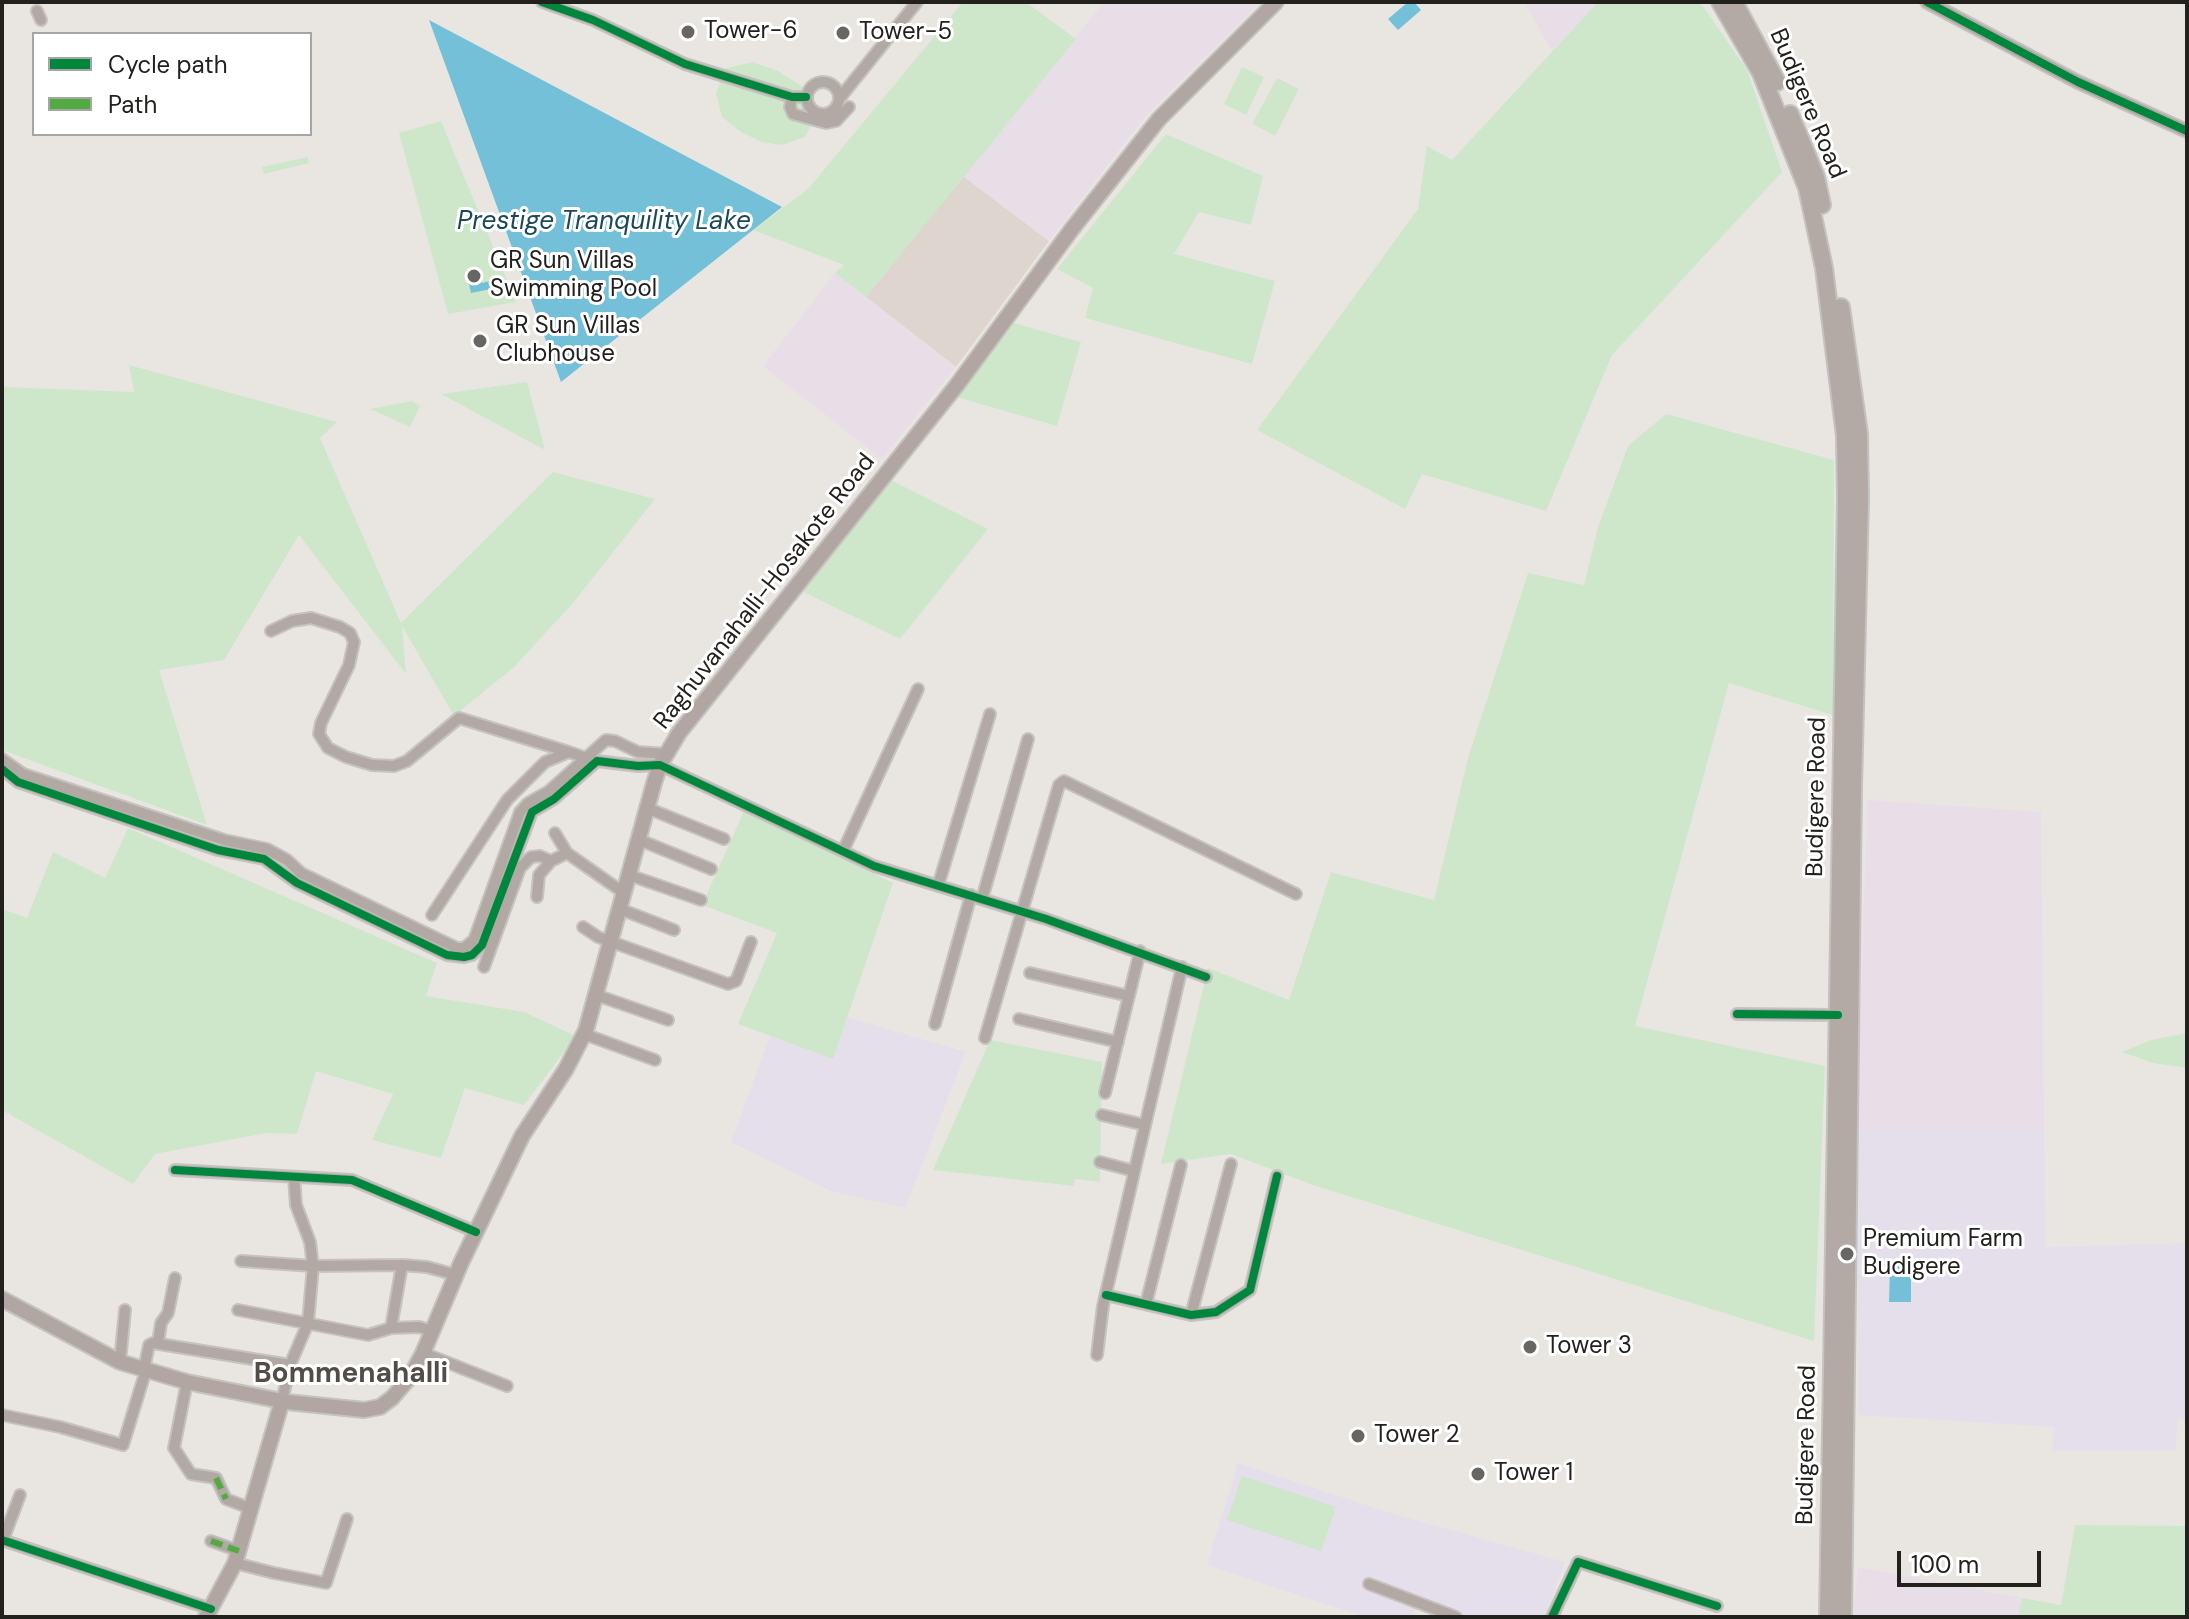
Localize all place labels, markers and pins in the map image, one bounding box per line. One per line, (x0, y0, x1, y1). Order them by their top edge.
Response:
place label: Tower-6 (704, 18, 798, 46)
place label: Tower-5 (859, 19, 952, 47)
marker: Tower-6 (679, 23, 697, 41)
marker: Tower-5 (834, 24, 852, 42)
place label: GR Sun Villas Swimming Pool (490, 248, 657, 304)
marker: GR Sun Villas Swimming Pool (465, 267, 483, 285)
place label: GR Sun Villas Clubhouse (496, 313, 640, 369)
marker: GR Sun Villas Clubhouse (471, 332, 489, 350)
place label: Premium Farm Budigere (1863, 1226, 2023, 1282)
marker: Premium Farm Budigere (1838, 1245, 1856, 1263)
place label: Tower 3 (1546, 1333, 1632, 1361)
marker: Tower 3 (1521, 1338, 1539, 1356)
place label: Tower 2 (1374, 1422, 1460, 1450)
marker: Tower 2 (1349, 1427, 1367, 1445)
place label: Tower 1 (1494, 1460, 1573, 1488)
marker: Tower 1 (1469, 1465, 1487, 1483)

